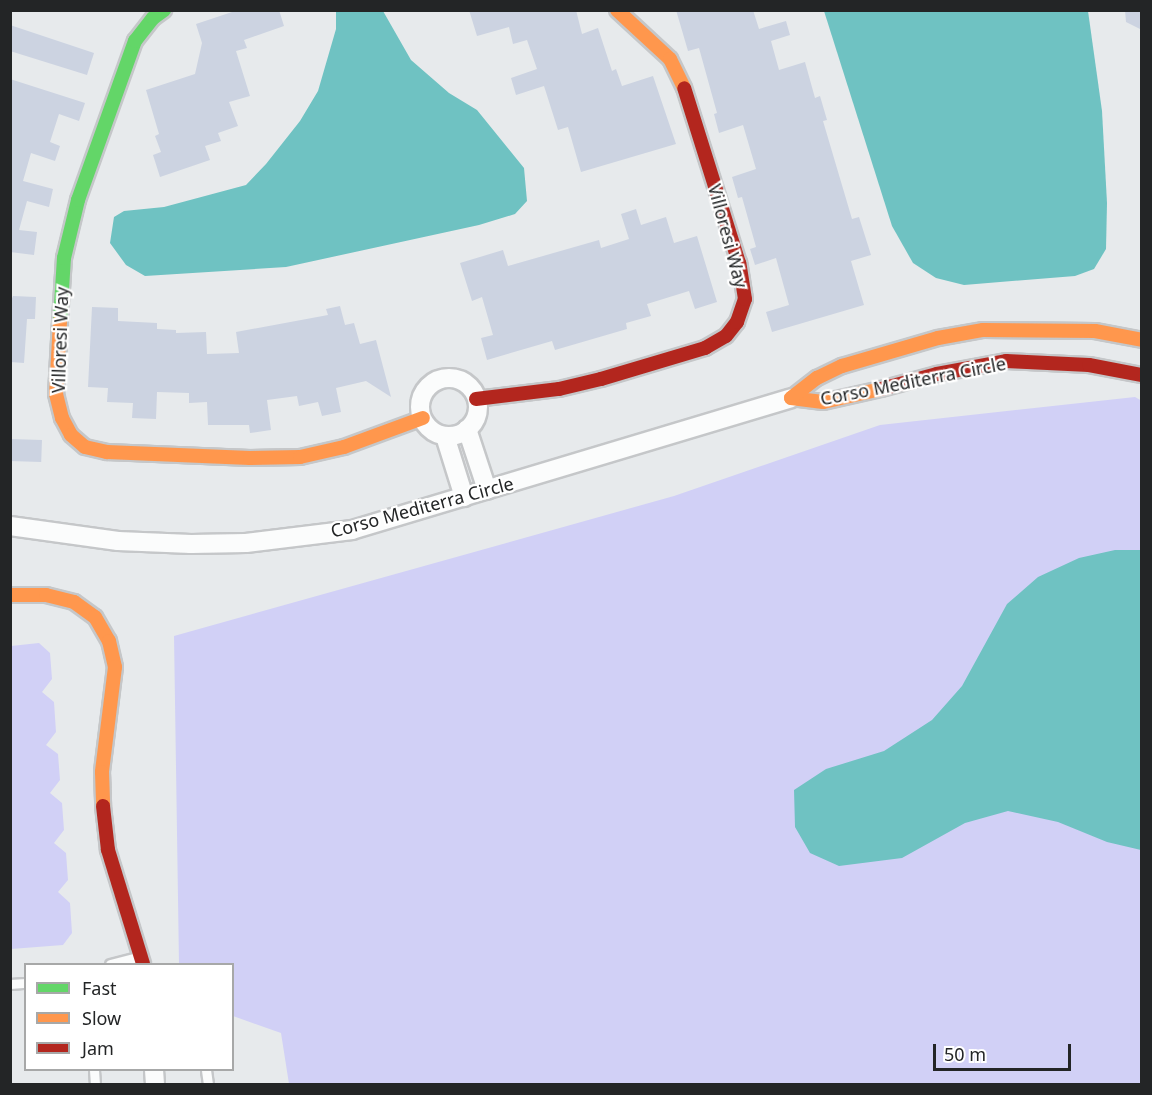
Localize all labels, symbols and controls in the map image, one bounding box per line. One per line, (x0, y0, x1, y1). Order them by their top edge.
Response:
street label: Villoresi Way (704, 182, 752, 290)
street label: Villoresi Way (47, 286, 73, 394)
street label: Corso Mediterra Circle (818, 352, 1008, 410)
street label: Corso Mediterra Circle (328, 472, 516, 542)
legend (24, 963, 234, 1071)
text: Fast (82, 976, 117, 1000)
text: Slow (82, 1006, 121, 1030)
scale bar (936, 1032, 1074, 1070)
text: Jam (82, 1036, 114, 1060)
text: 50 m (944, 1042, 986, 1066)

